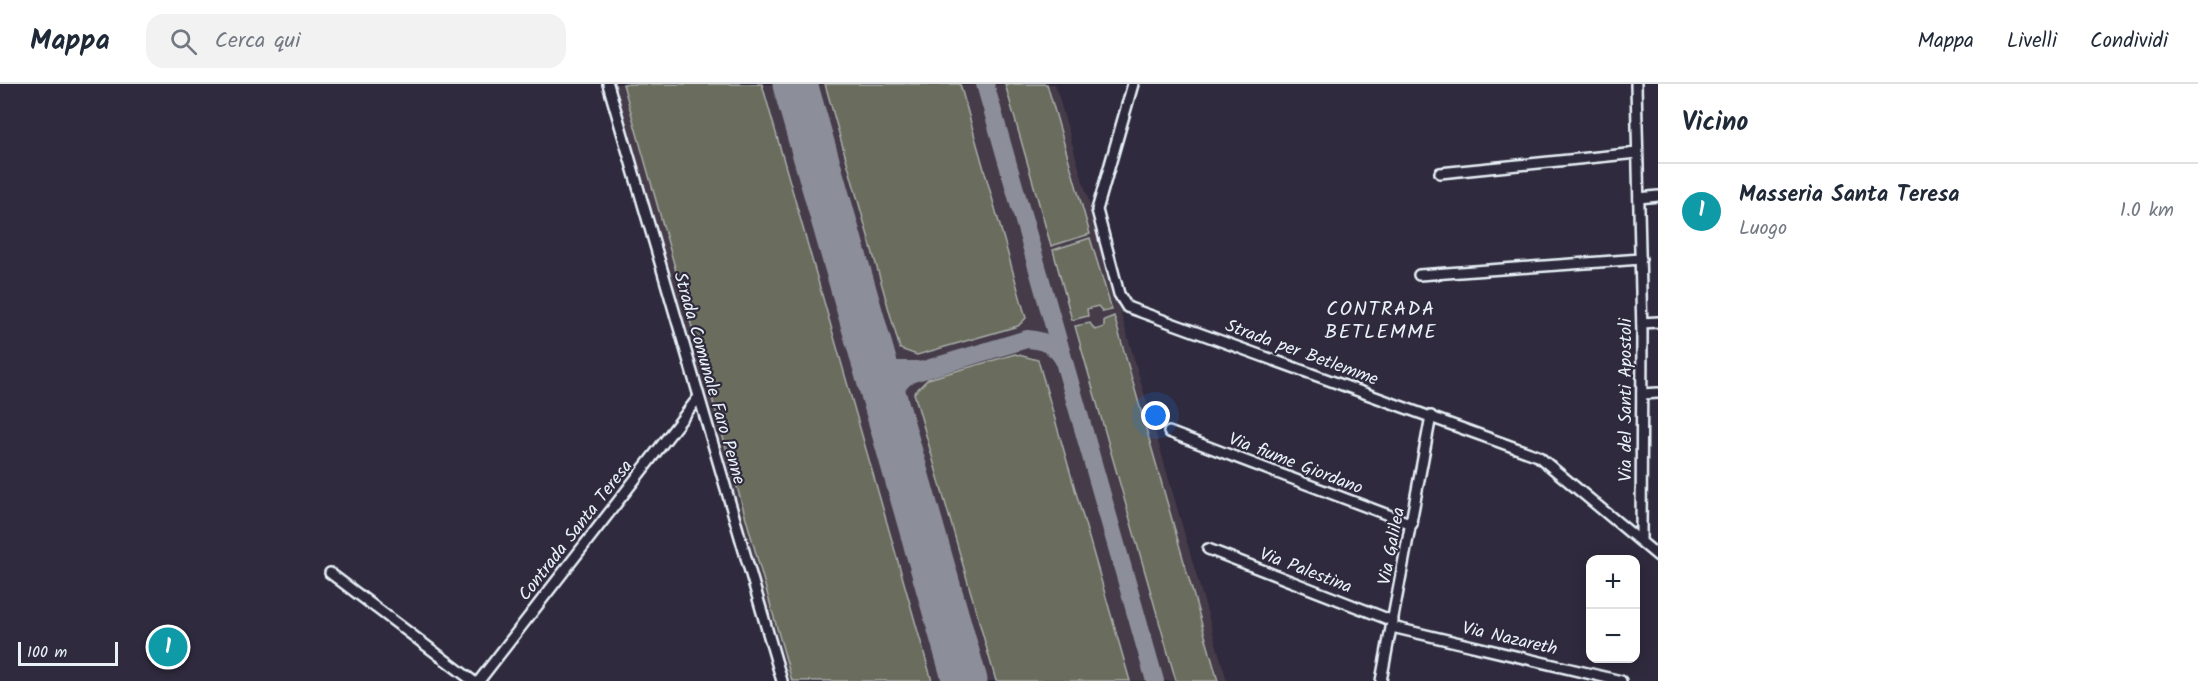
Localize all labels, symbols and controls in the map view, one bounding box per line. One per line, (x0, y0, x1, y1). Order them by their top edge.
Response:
search box (146, 14, 566, 68)
text: Mappa (30, 19, 110, 64)
text: Cerca qui (215, 24, 300, 59)
icon: search (167, 25, 200, 58)
text: Mappa (1917, 25, 1974, 58)
text: Livelli (2007, 25, 2057, 58)
text: Condividi (2090, 25, 2168, 58)
text: Vicino (1682, 102, 1748, 144)
text: Masseria Santa Teresa (1739, 178, 1960, 213)
text: 1 (1698, 195, 1705, 227)
text: 1.0 km (2120, 195, 2174, 227)
text: Luogo (1739, 213, 1787, 245)
street label: Strada Comunale Faro Penne (664, 269, 753, 488)
district label: CONTRADA BETLEMME (1324, 294, 1438, 349)
street label: Strada per Betlemme (1221, 312, 1382, 395)
street label: Via del Santi Apostoli (1612, 318, 1641, 482)
your location (1141, 401, 1170, 430)
street label: Via fiume Giordano (1224, 425, 1367, 503)
street label: Contrada Santa Teresa (512, 454, 641, 608)
street label: Via Galilea (1371, 505, 1414, 588)
street label: Via Palestina (1255, 540, 1356, 602)
map controls (1586, 555, 1640, 663)
button: + (1586, 555, 1640, 609)
button: − (1586, 609, 1640, 663)
street label: Via Nazareth (1459, 614, 1560, 665)
pin: 1 (148, 624, 188, 670)
scale bar (18, 639, 118, 666)
text: 100 m (27, 640, 67, 665)

